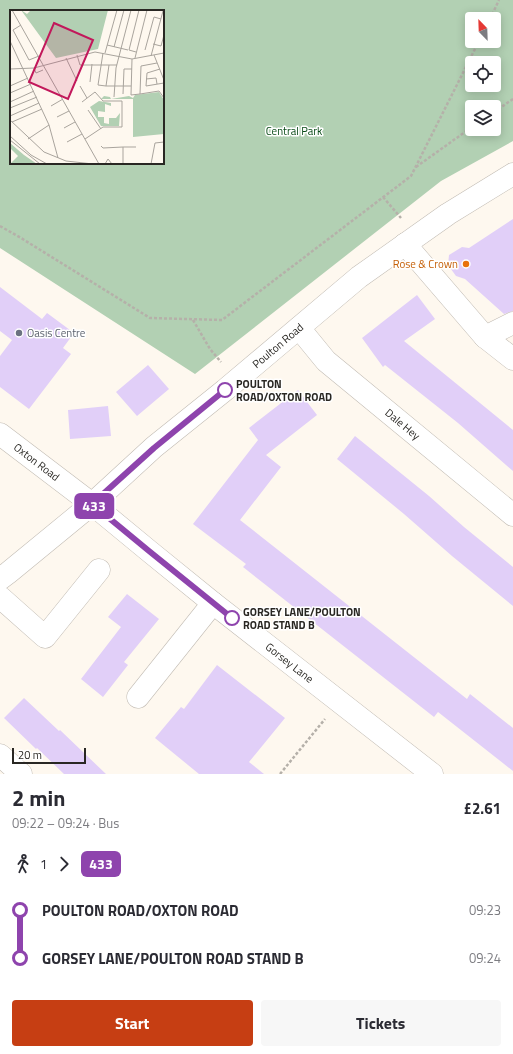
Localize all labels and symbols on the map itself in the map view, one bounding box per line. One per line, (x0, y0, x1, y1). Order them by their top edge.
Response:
inset map (10, 10, 164, 164)
north arrow (465, 12, 501, 48)
park label: Central Park (266, 123, 323, 139)
place label: Rose & Crown (393, 256, 458, 272)
marker: Rose & Crown (461, 259, 471, 269)
street label: Poulton Road (249, 319, 307, 372)
place label: Oasis Centre (27, 325, 86, 341)
marker: Oasis Centre (14, 328, 24, 338)
place label: POULTON ROAD/OXTON ROAD (236, 376, 332, 405)
marker: POULTON ROAD/OXTON ROAD (217, 382, 233, 398)
street label: Dale Hey (382, 405, 424, 444)
street label: Oxton Road (10, 439, 63, 485)
line badge: 433 (71, 493, 117, 519)
place label: GORSEY LANE/POULTON ROAD STAND B (243, 604, 361, 633)
marker: GORSEY LANE/POULTON ROAD STAND B (224, 610, 240, 626)
street label: Gorsey Lane (262, 639, 317, 687)
scale bar (12, 746, 86, 765)

